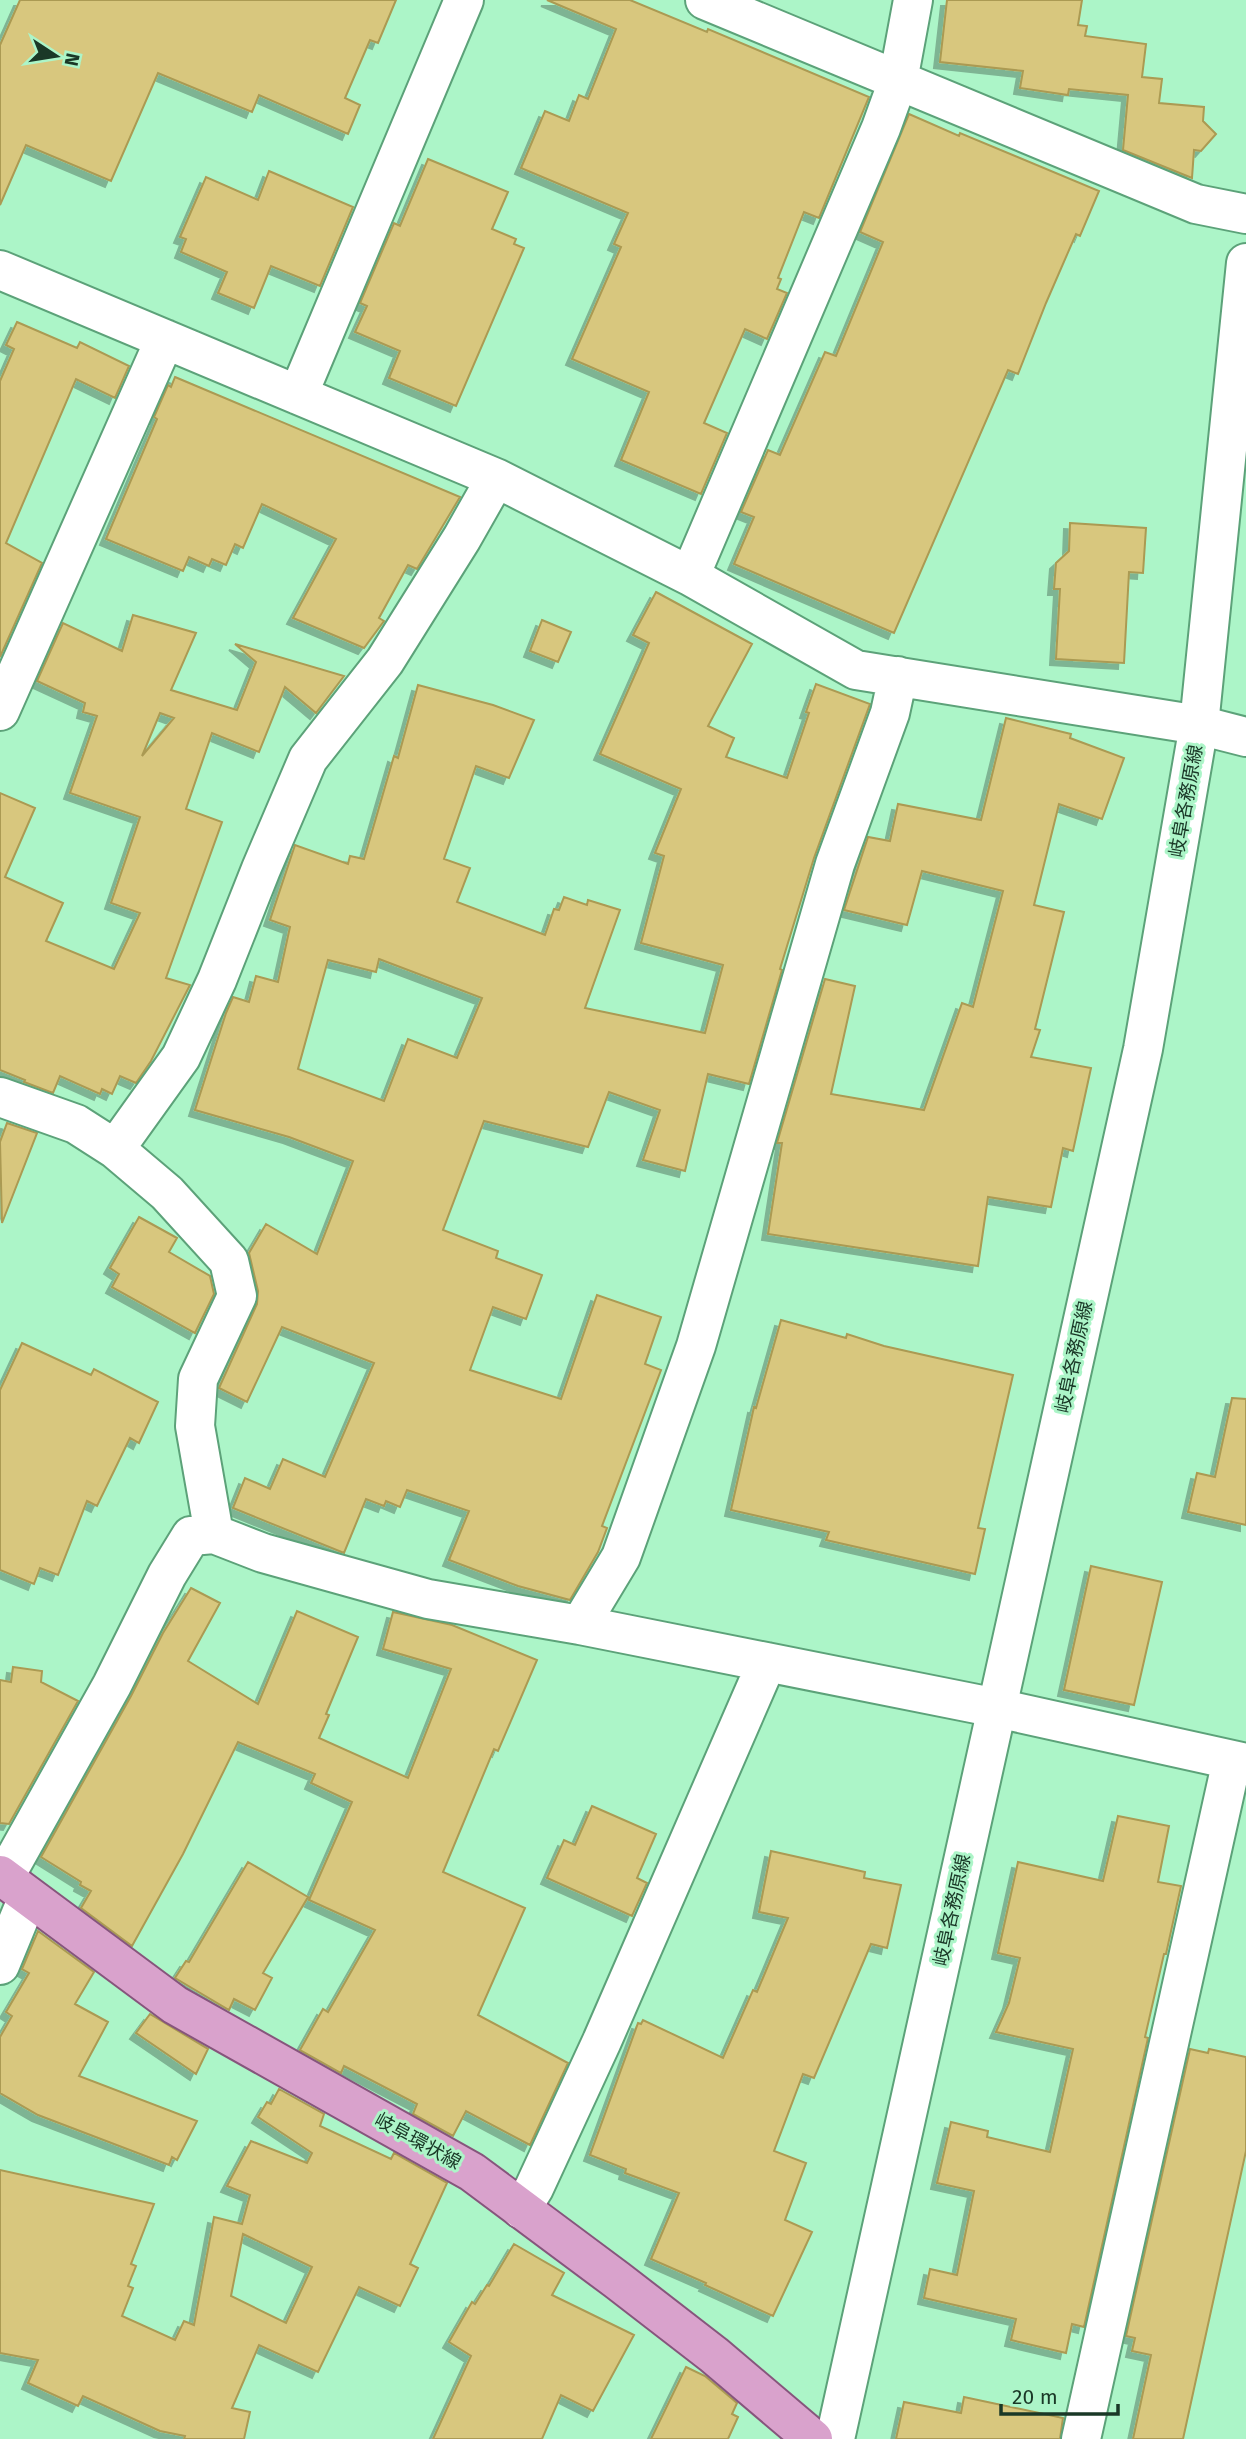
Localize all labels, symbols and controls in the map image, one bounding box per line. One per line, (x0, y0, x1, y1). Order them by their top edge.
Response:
north arrow (21, 21, 91, 91)
text: N (60, 51, 85, 68)
street label: 岐阜各務原線 (1165, 743, 1207, 859)
street label: 岐阜各務原線 (1051, 1299, 1097, 1415)
street label: 岐阜各務原線 (929, 1852, 975, 1968)
street label: 岐阜環状線 (371, 2108, 465, 2174)
scale bar (1001, 2372, 1118, 2416)
text: 20 m (1012, 2384, 1058, 2410)

